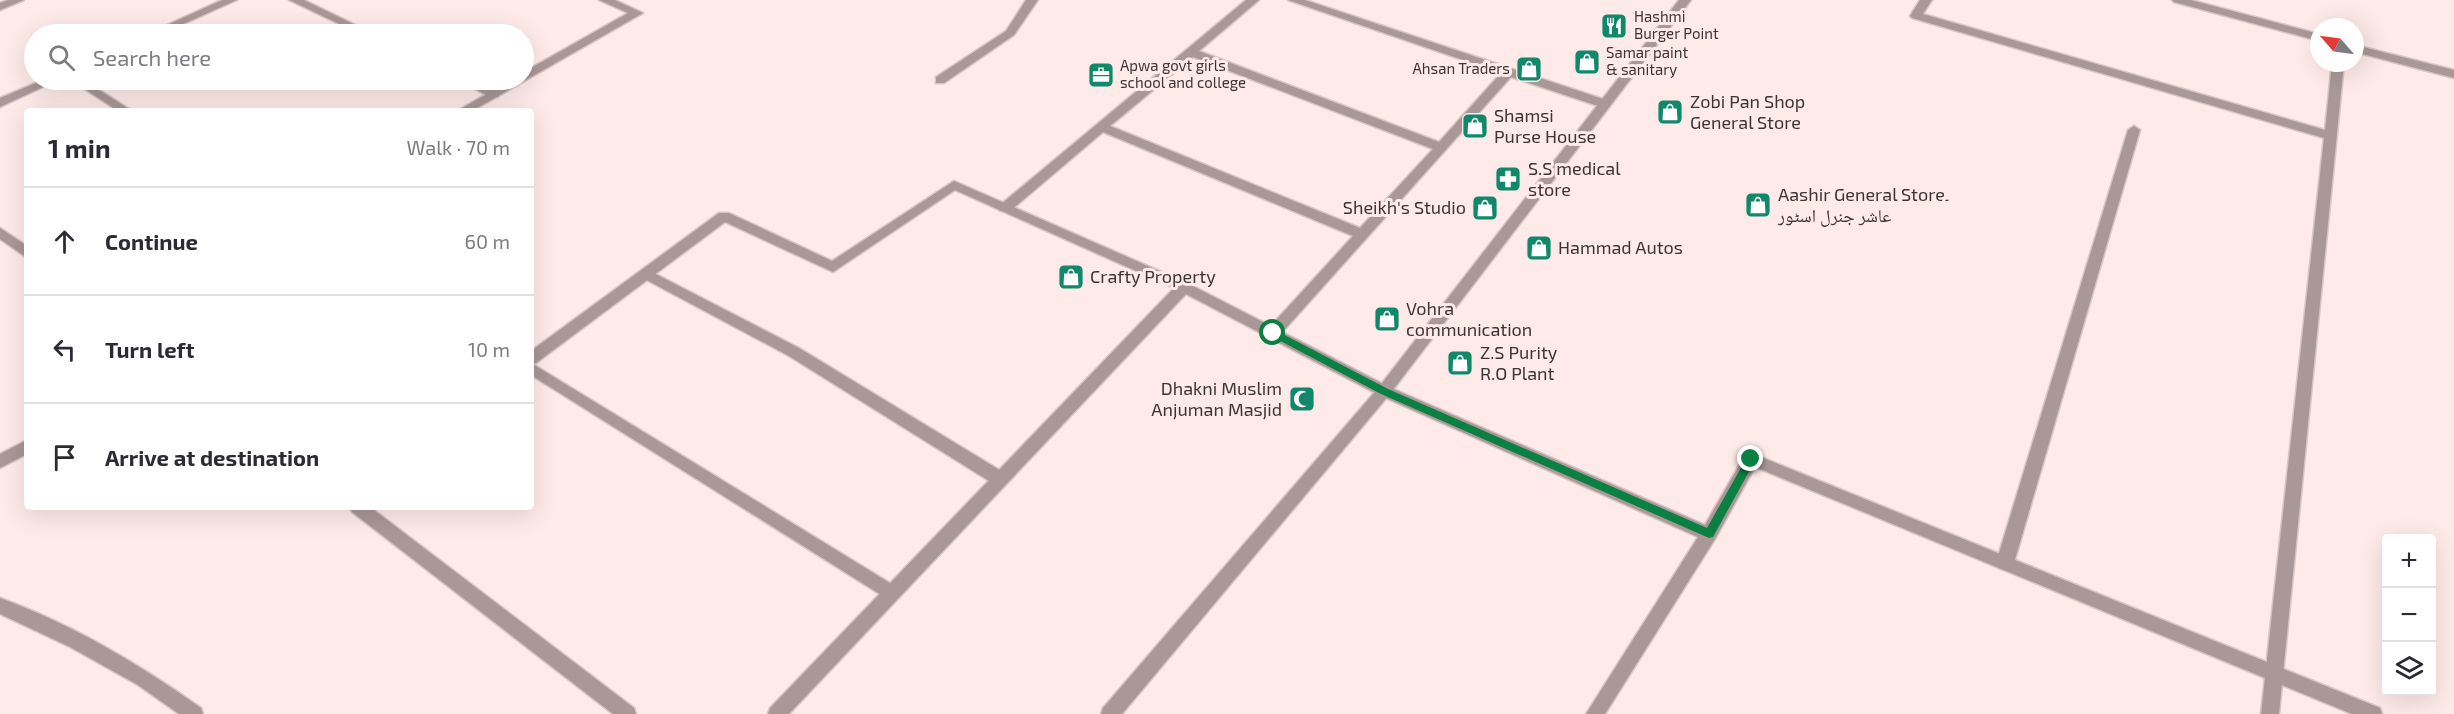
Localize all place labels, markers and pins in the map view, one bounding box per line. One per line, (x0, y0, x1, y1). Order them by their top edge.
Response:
place label: Hashmi Burger Point (1634, 7, 1719, 42)
restaurant icon: Hashmi Burger Point (1599, 11, 1629, 41)
place label: Samar paint & sanitary (1606, 43, 1688, 78)
shop icon: Samar paint & sanitary (1572, 47, 1602, 77)
shop icon: Ahsan Traders (1514, 54, 1544, 84)
place label: Apwa govt girls school and college (1120, 56, 1246, 91)
place label: Ahsan Traders (1413, 59, 1510, 77)
office icon: Apwa govt girls school and college (1086, 60, 1116, 90)
place label: Zobi Pan Shop General Store (1690, 90, 1805, 133)
shop icon: Zobi Pan Shop General Store (1655, 97, 1685, 127)
place label: Shamsi Purse House (1494, 104, 1596, 147)
shop icon: Shamsi Purse House (1460, 111, 1490, 141)
place label: S.S medical store (1528, 157, 1621, 200)
pharmacy icon: S.S medical store (1493, 164, 1523, 194)
place label: Aashir General Store۔ عاشر جنرل اسٹور (1777, 183, 1950, 227)
shop icon: Aashir General Store۔ عاشر جنرل اسٹور (1743, 190, 1773, 220)
shop icon: Sheikh's Studio (1470, 193, 1500, 223)
place label: Sheikh's Studio (1343, 196, 1466, 218)
shop icon: Hammad Autos (1524, 233, 1554, 263)
place label: Hammad Autos (1558, 236, 1683, 258)
shop icon: Crafty Property (1056, 262, 1086, 292)
place label: Crafty Property (1090, 265, 1216, 287)
place label: Vohra communication (1406, 297, 1532, 340)
shop icon: Vohra communication (1372, 304, 1402, 334)
place label: Z.S Purity R.O Plant (1480, 341, 1558, 384)
shop icon: Z.S Purity R.O Plant (1445, 348, 1475, 378)
place label: Dhakni Muslim Anjuman Masjid (1151, 377, 1282, 420)
mosque icon: Dhakni Muslim Anjuman Masjid (1287, 384, 1317, 414)

